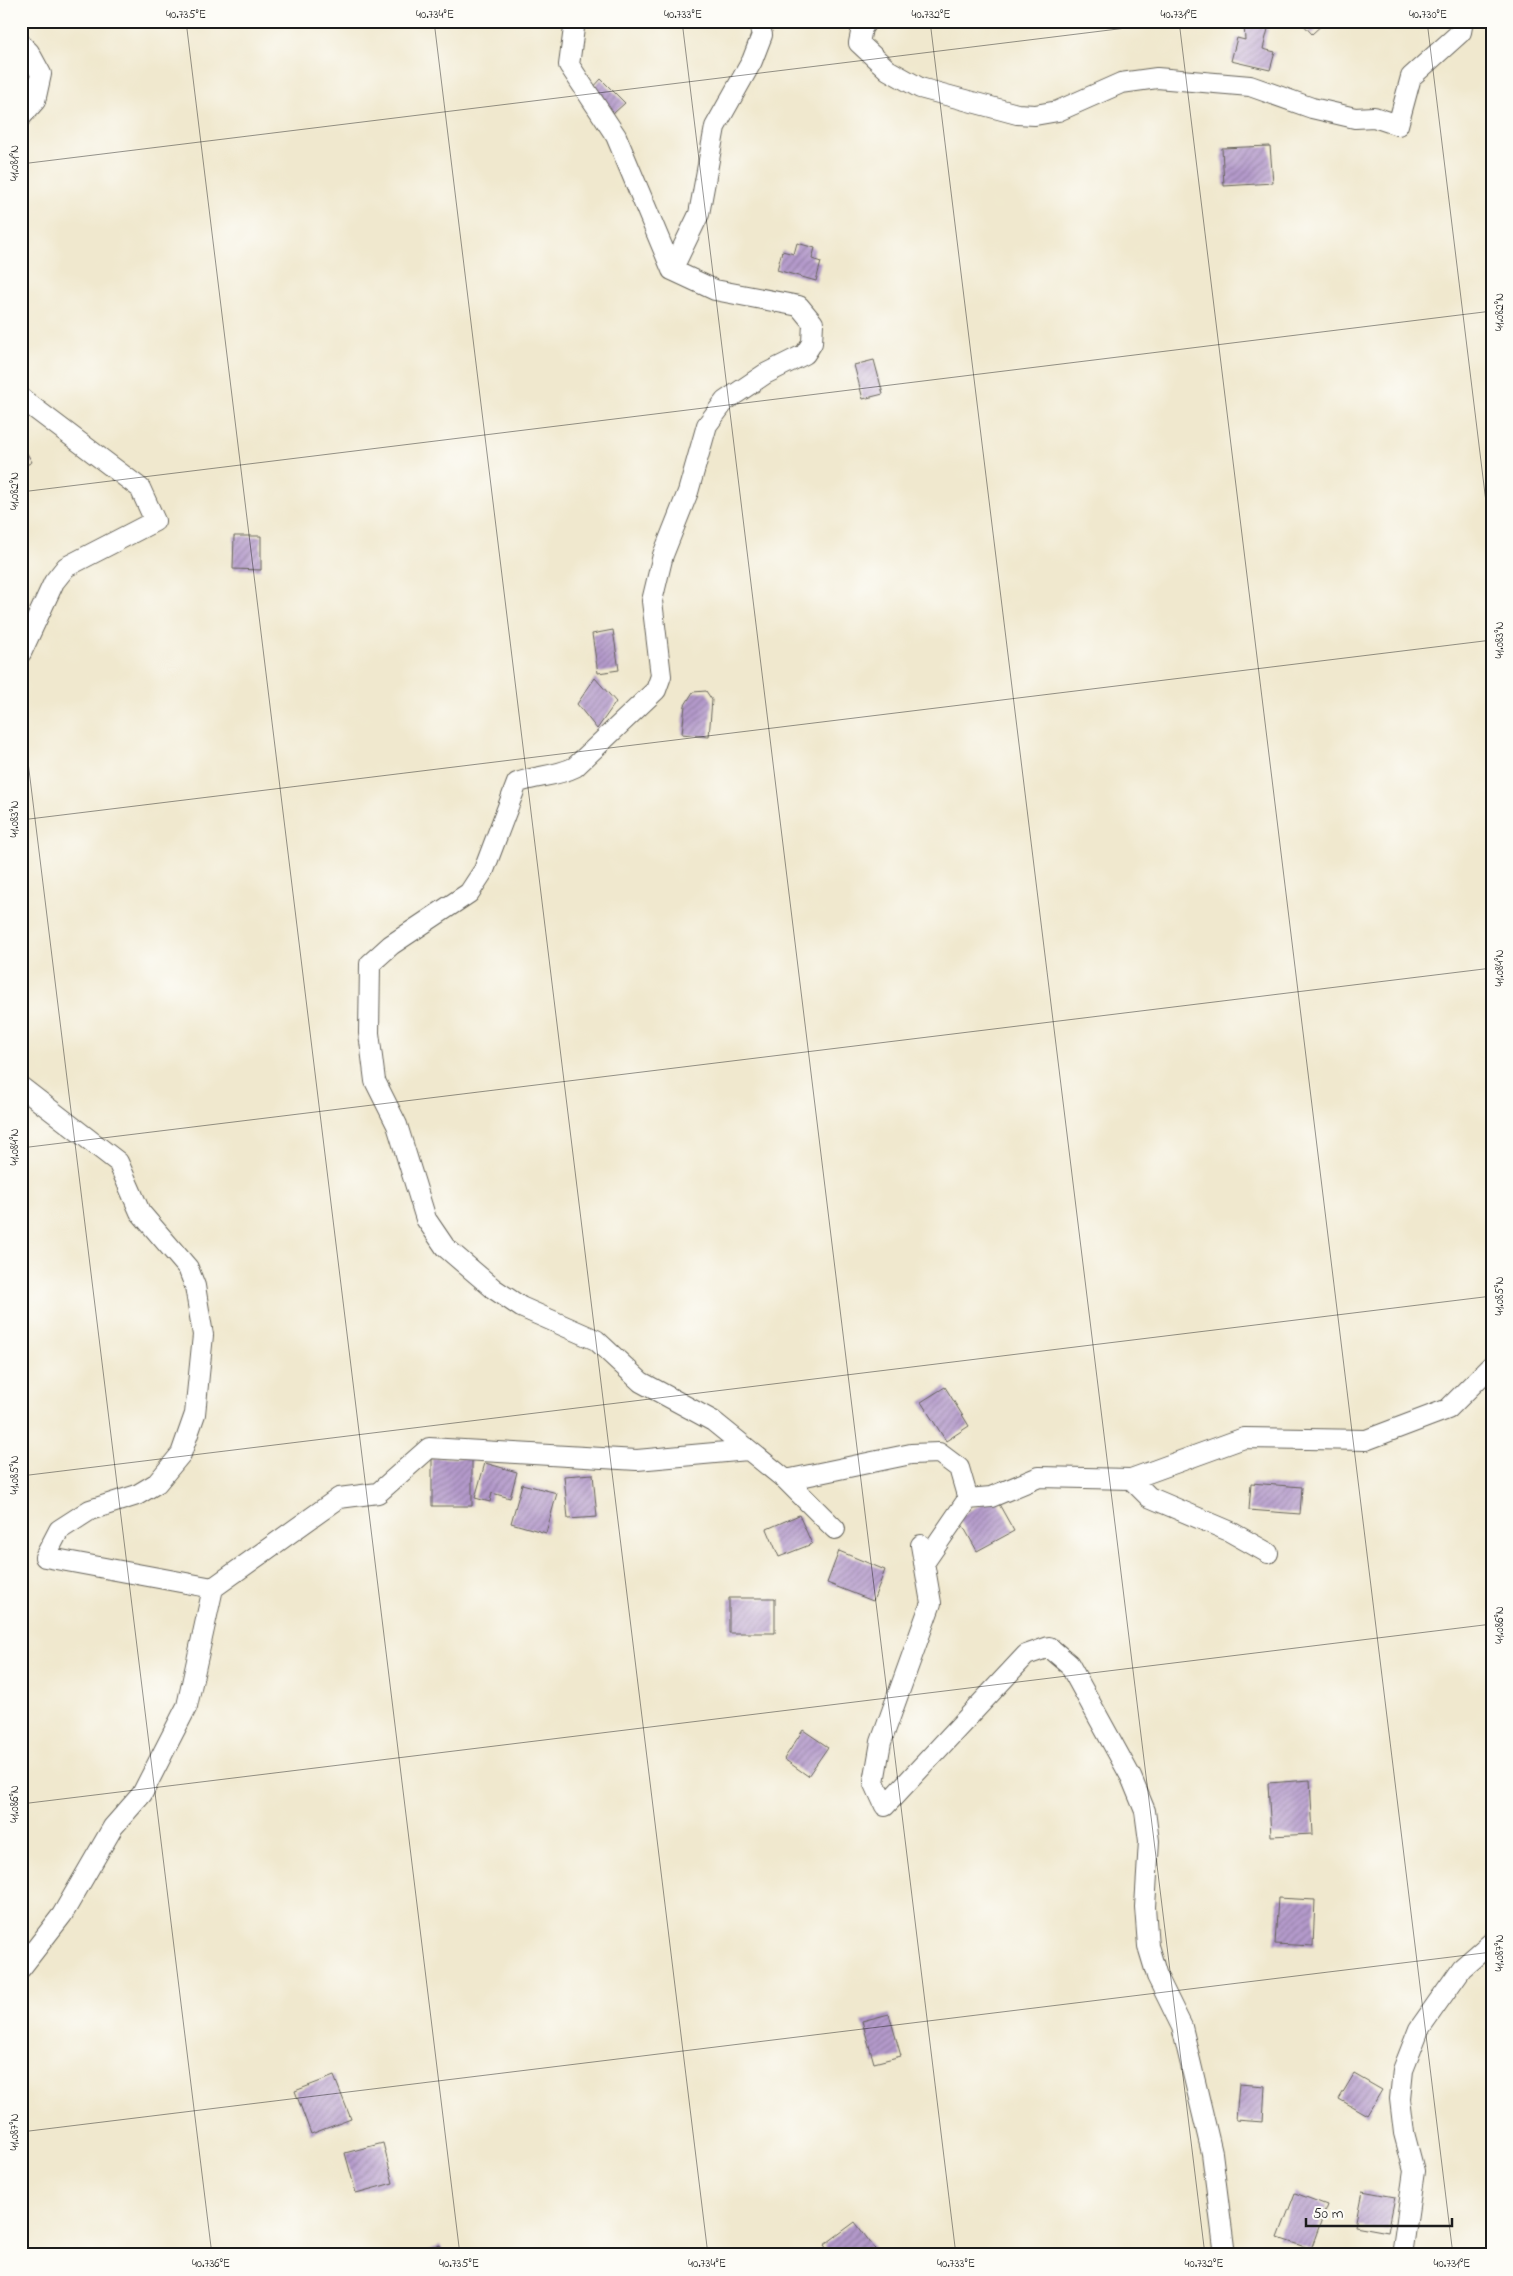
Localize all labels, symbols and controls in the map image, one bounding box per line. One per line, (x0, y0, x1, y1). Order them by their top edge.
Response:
text: 40.735°E (166, 6, 206, 24)
text: 40.734°E (416, 6, 454, 24)
text: 40.733°E (664, 6, 702, 24)
text: 40.732°E (912, 6, 950, 24)
text: 40.731°E (1161, 6, 1197, 24)
text: 40.730°E (1409, 6, 1447, 24)
text: 41.081°N (6, 145, 24, 181)
text: 41.082°N (1491, 293, 1509, 331)
text: 41.082°N (6, 472, 24, 510)
text: 41.083°N (1491, 621, 1509, 659)
text: 41.083°N (6, 800, 24, 838)
text: 41.084°N (1491, 949, 1509, 987)
text: 41.084°N (6, 1128, 24, 1166)
text: 41.085°N (1491, 1276, 1509, 1316)
text: 41.085°N (6, 1455, 24, 1495)
text: 41.086°N (1491, 1606, 1509, 1644)
text: 41.086°N (6, 1785, 24, 1823)
text: 41.087°N (1491, 1934, 1509, 1972)
text: 41.087°N (6, 2113, 24, 2151)
scale bar (1306, 2196, 1452, 2228)
text: 50 m (1313, 2203, 1344, 2225)
text: 40.736°E (192, 2255, 230, 2273)
text: 40.735°E (439, 2255, 479, 2273)
text: 40.734°E (688, 2255, 726, 2273)
text: 40.733°E (937, 2255, 975, 2273)
text: 40.732°E (1185, 2255, 1223, 2273)
text: 40.731°E (1434, 2255, 1470, 2273)

